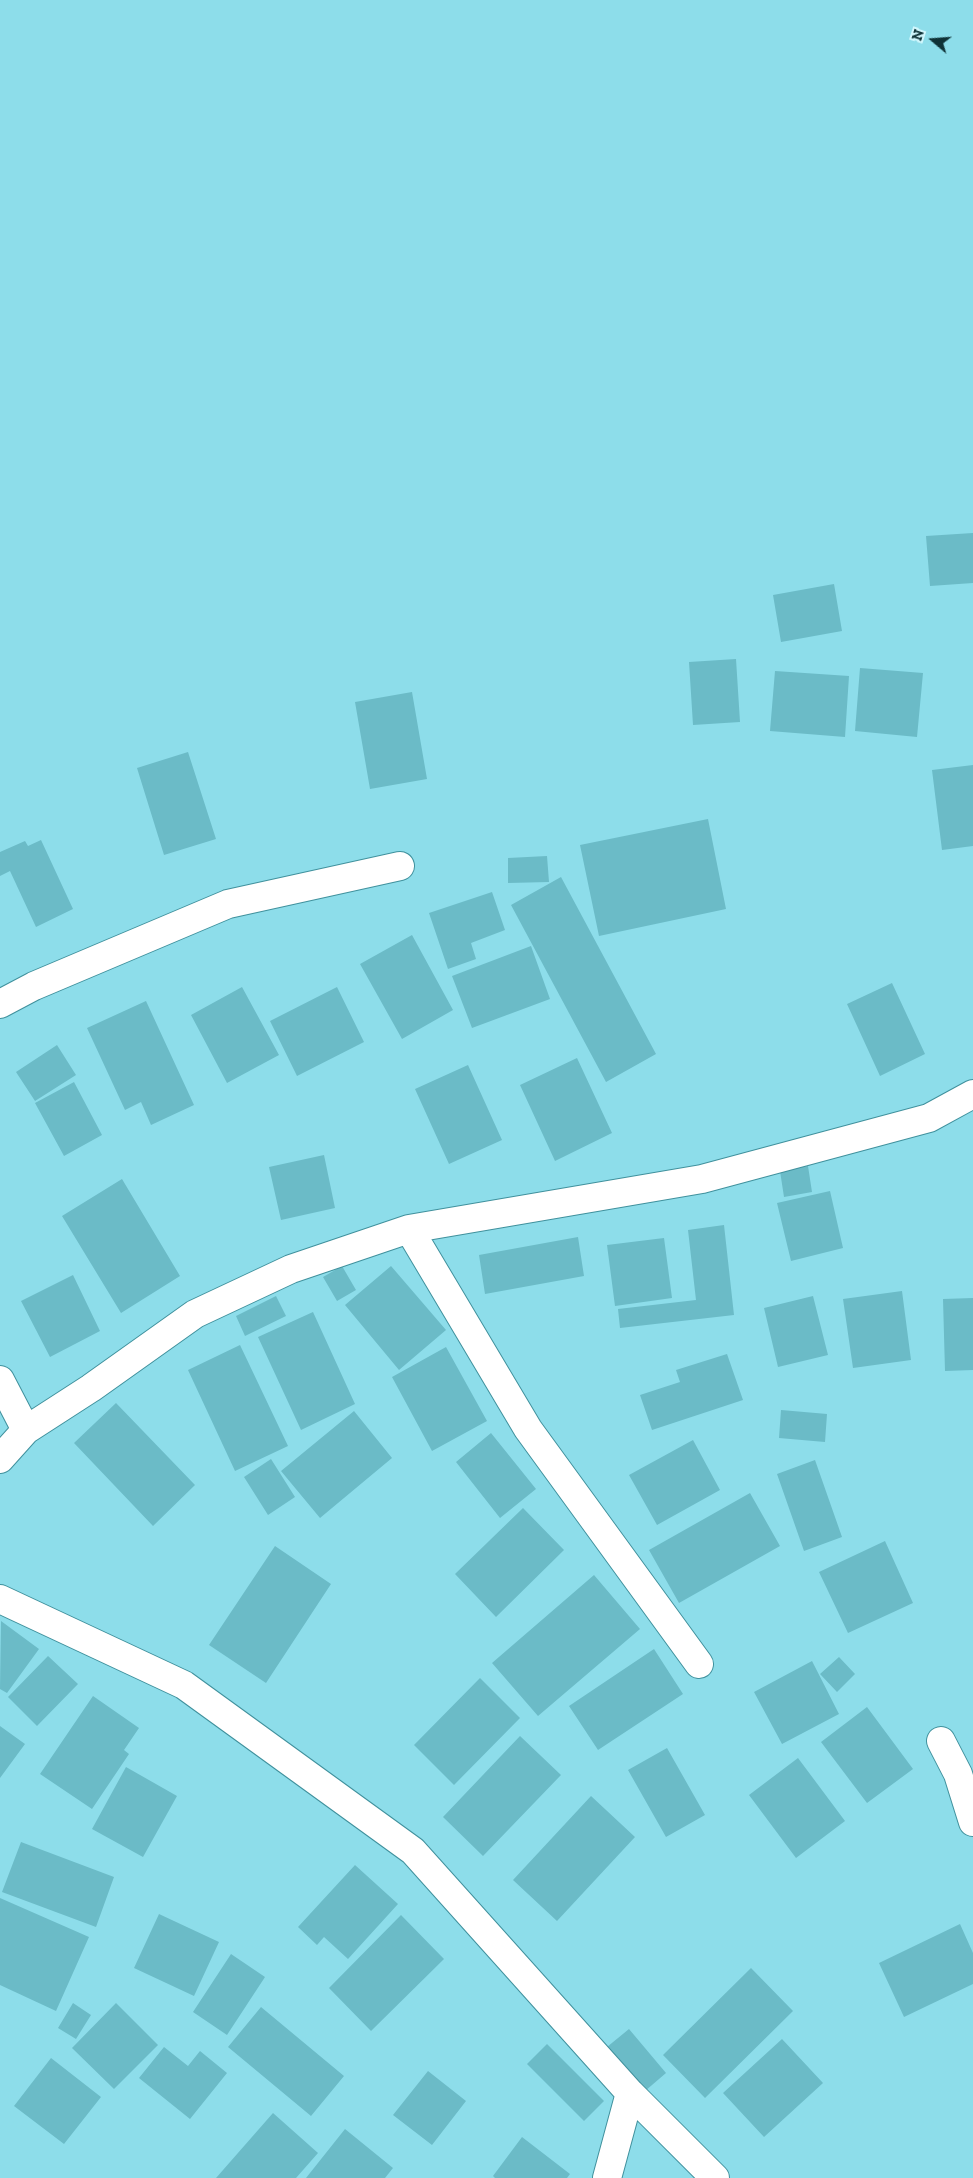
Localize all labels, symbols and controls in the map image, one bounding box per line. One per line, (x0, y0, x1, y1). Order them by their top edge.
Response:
north arrow (908, 15, 958, 65)
text: N (909, 28, 928, 43)

